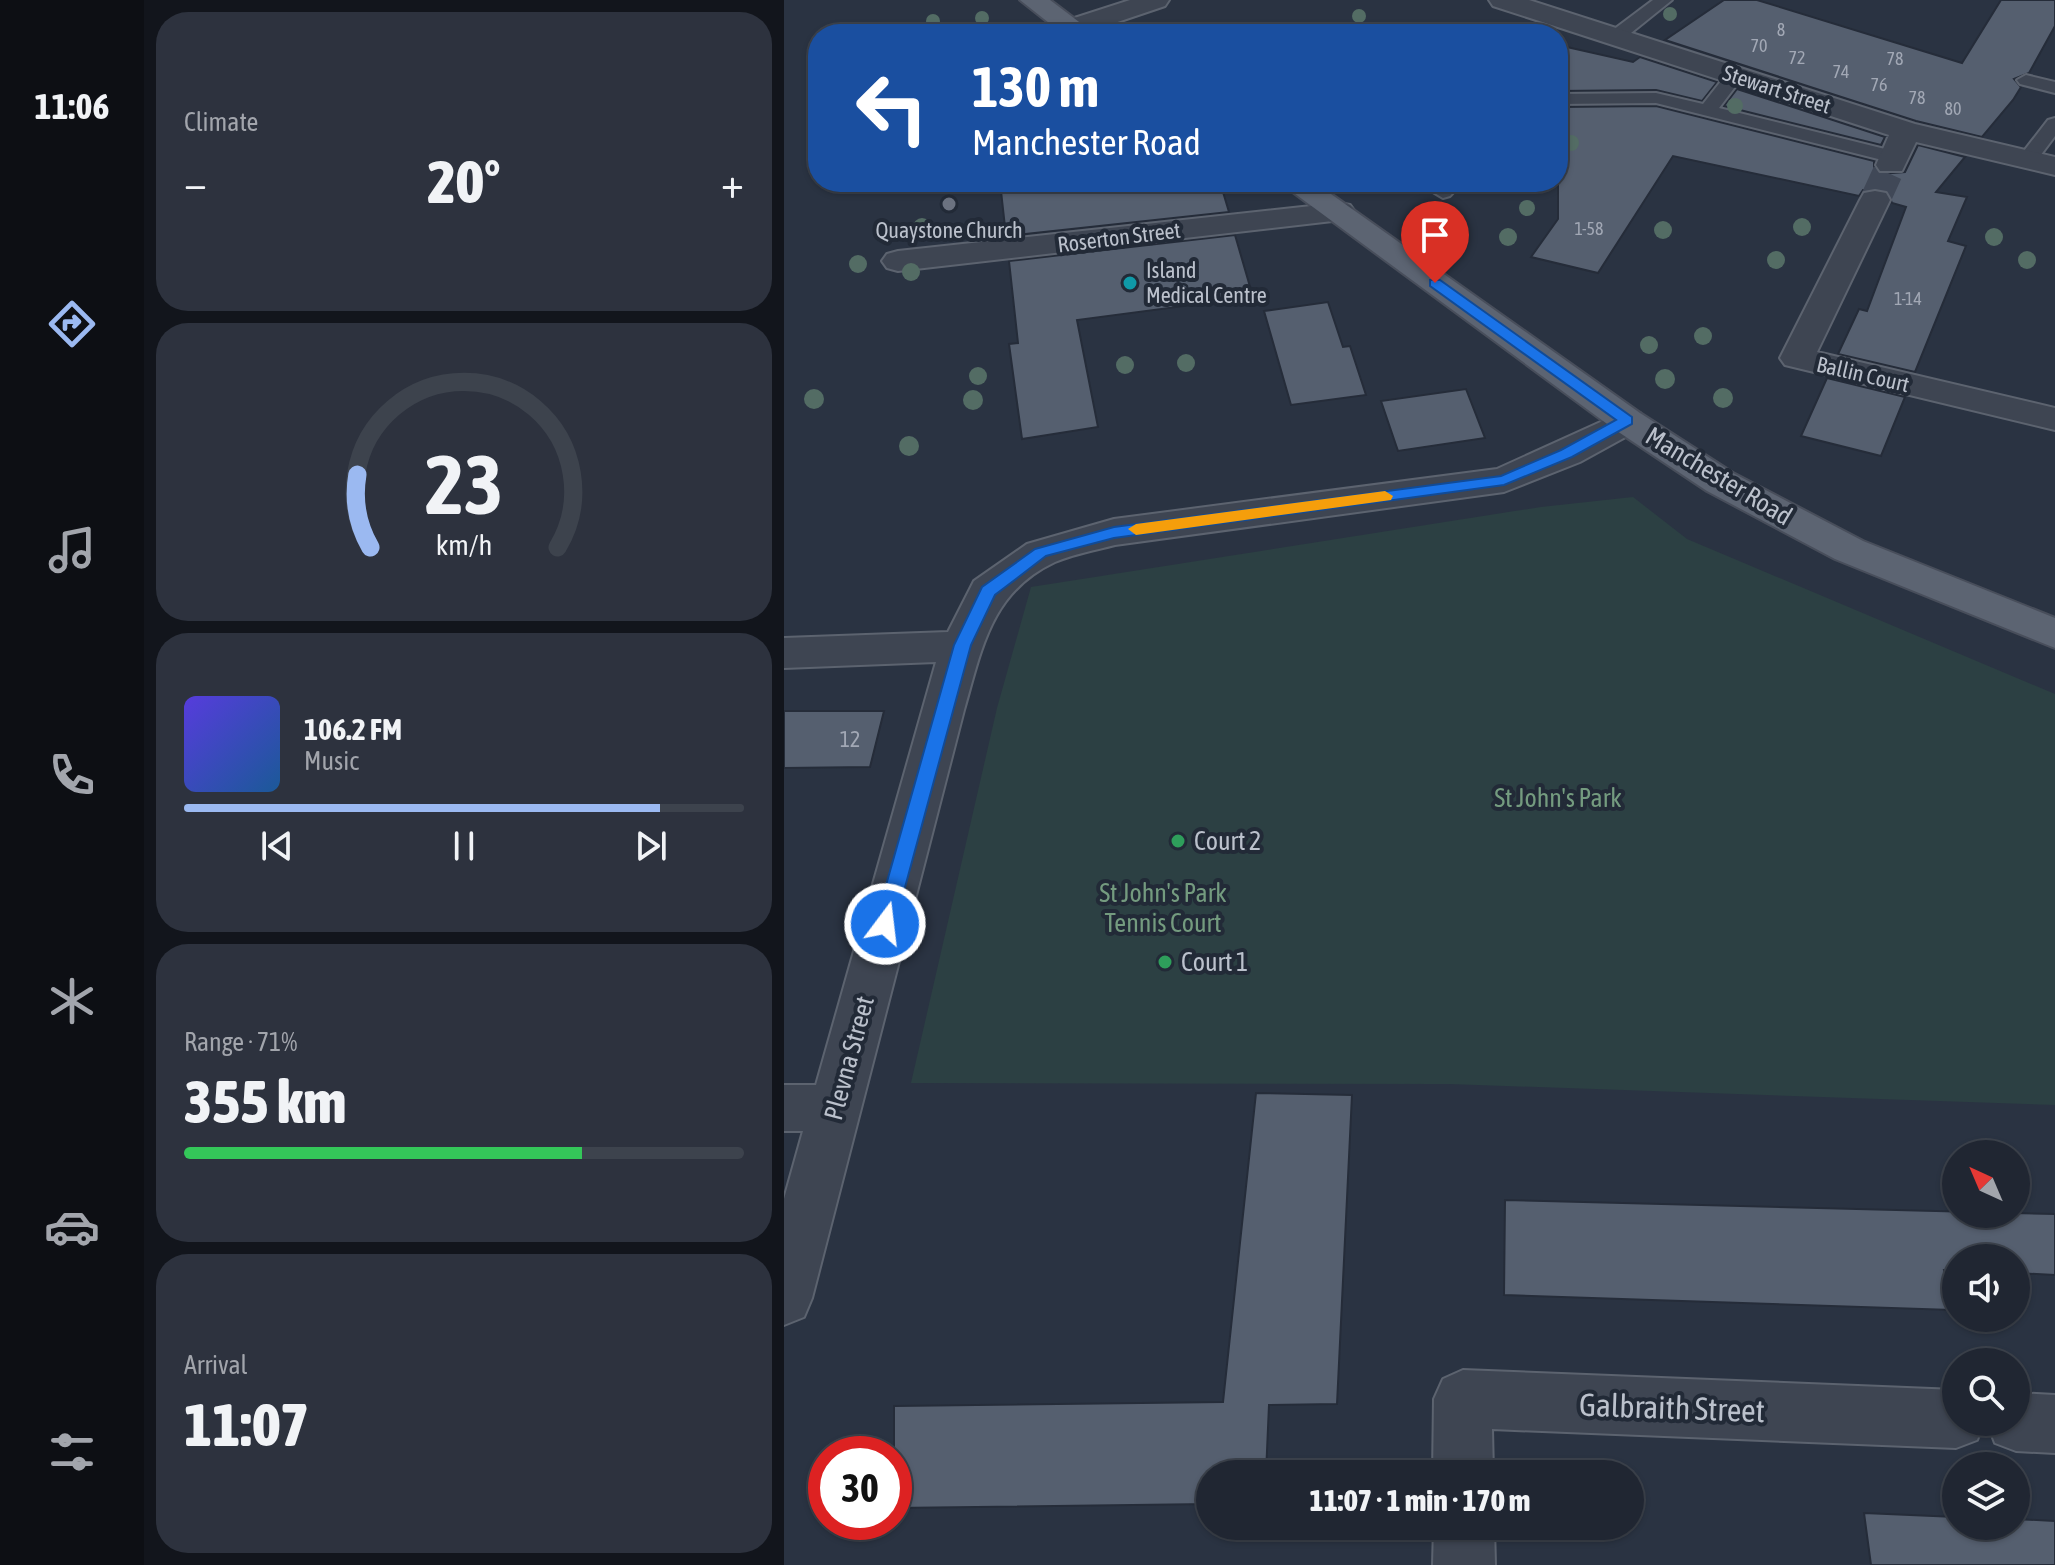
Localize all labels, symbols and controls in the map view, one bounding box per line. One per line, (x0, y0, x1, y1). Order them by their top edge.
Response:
house number: 8 (1777, 19, 1785, 40)
house number: 70 (1751, 35, 1767, 56)
house number: 72 (1789, 47, 1805, 68)
house number: 78 (1887, 48, 1903, 69)
text: 130 m (972, 55, 1099, 119)
icon: left (840, 56, 944, 160)
street label: Stewart Street (1720, 59, 1834, 119)
house number: 74 (1833, 61, 1849, 82)
house number: 76 (1871, 74, 1887, 95)
text: 11:06 (35, 85, 109, 127)
house number: 78 (1909, 87, 1925, 108)
house number: 80 (1945, 98, 1961, 119)
text: Climate (184, 107, 258, 137)
text: Manchester Road (972, 121, 1201, 163)
text: 20° (428, 147, 500, 216)
text: − (184, 157, 207, 207)
text: + (721, 157, 744, 207)
marker: Quaystone Church (940, 195, 958, 213)
pin (1401, 201, 1469, 283)
icon: arrive (1413, 213, 1457, 257)
place label: Quaystone Church (875, 217, 1023, 243)
street label: Roserton Street (1056, 217, 1182, 257)
house number: 1-58 (1575, 218, 1603, 239)
place label: Island Medical Centre (1146, 257, 1267, 308)
marker: Island Medical Centre (1121, 274, 1139, 292)
house number: 1-14 (1894, 288, 1922, 309)
icon: directions (44, 296, 100, 352)
street label: Ballin Court (1814, 351, 1912, 397)
street label: Manchester Road (1640, 421, 1798, 531)
text: 23 (425, 435, 503, 531)
icon: music (44, 522, 100, 578)
text: km/h (436, 528, 492, 561)
text: 106.2 FM (304, 712, 402, 746)
house number: 12 (840, 726, 860, 752)
text: Music (304, 746, 359, 776)
icon: phone (44, 747, 100, 803)
park label: St John's Park (1494, 783, 1622, 813)
icon: previous (255, 824, 299, 868)
icon: pause (442, 824, 486, 868)
icon: next (629, 824, 673, 868)
place label: Court 2 (1194, 826, 1261, 856)
marker: Court 2 (1169, 832, 1187, 850)
park label: St John's Park Tennis Court (1099, 878, 1227, 938)
position arrow (843, 882, 927, 966)
place label: Court 1 (1181, 947, 1248, 977)
marker: Court 1 (1156, 953, 1174, 971)
icon: climate (44, 973, 100, 1029)
street label: Plevna Street (818, 993, 880, 1123)
text: Range · 71% (184, 1027, 297, 1057)
text: 355 km (184, 1067, 346, 1136)
north arrow (1942, 1140, 2030, 1228)
map controls (1942, 1140, 2030, 1540)
icon: car (44, 1199, 100, 1255)
button: sound (1942, 1244, 2030, 1332)
button: search (1942, 1348, 2030, 1436)
text: Arrival (184, 1350, 248, 1380)
street label: Galbraith Street (1578, 1386, 1766, 1429)
text: 11:07 (184, 1390, 309, 1459)
icon: filters (44, 1424, 100, 1480)
speed limit sign: 30 (808, 1436, 912, 1540)
button: layers (1942, 1452, 2030, 1540)
text: 11:07 · 1 min · 170 m (1310, 1483, 1530, 1517)

